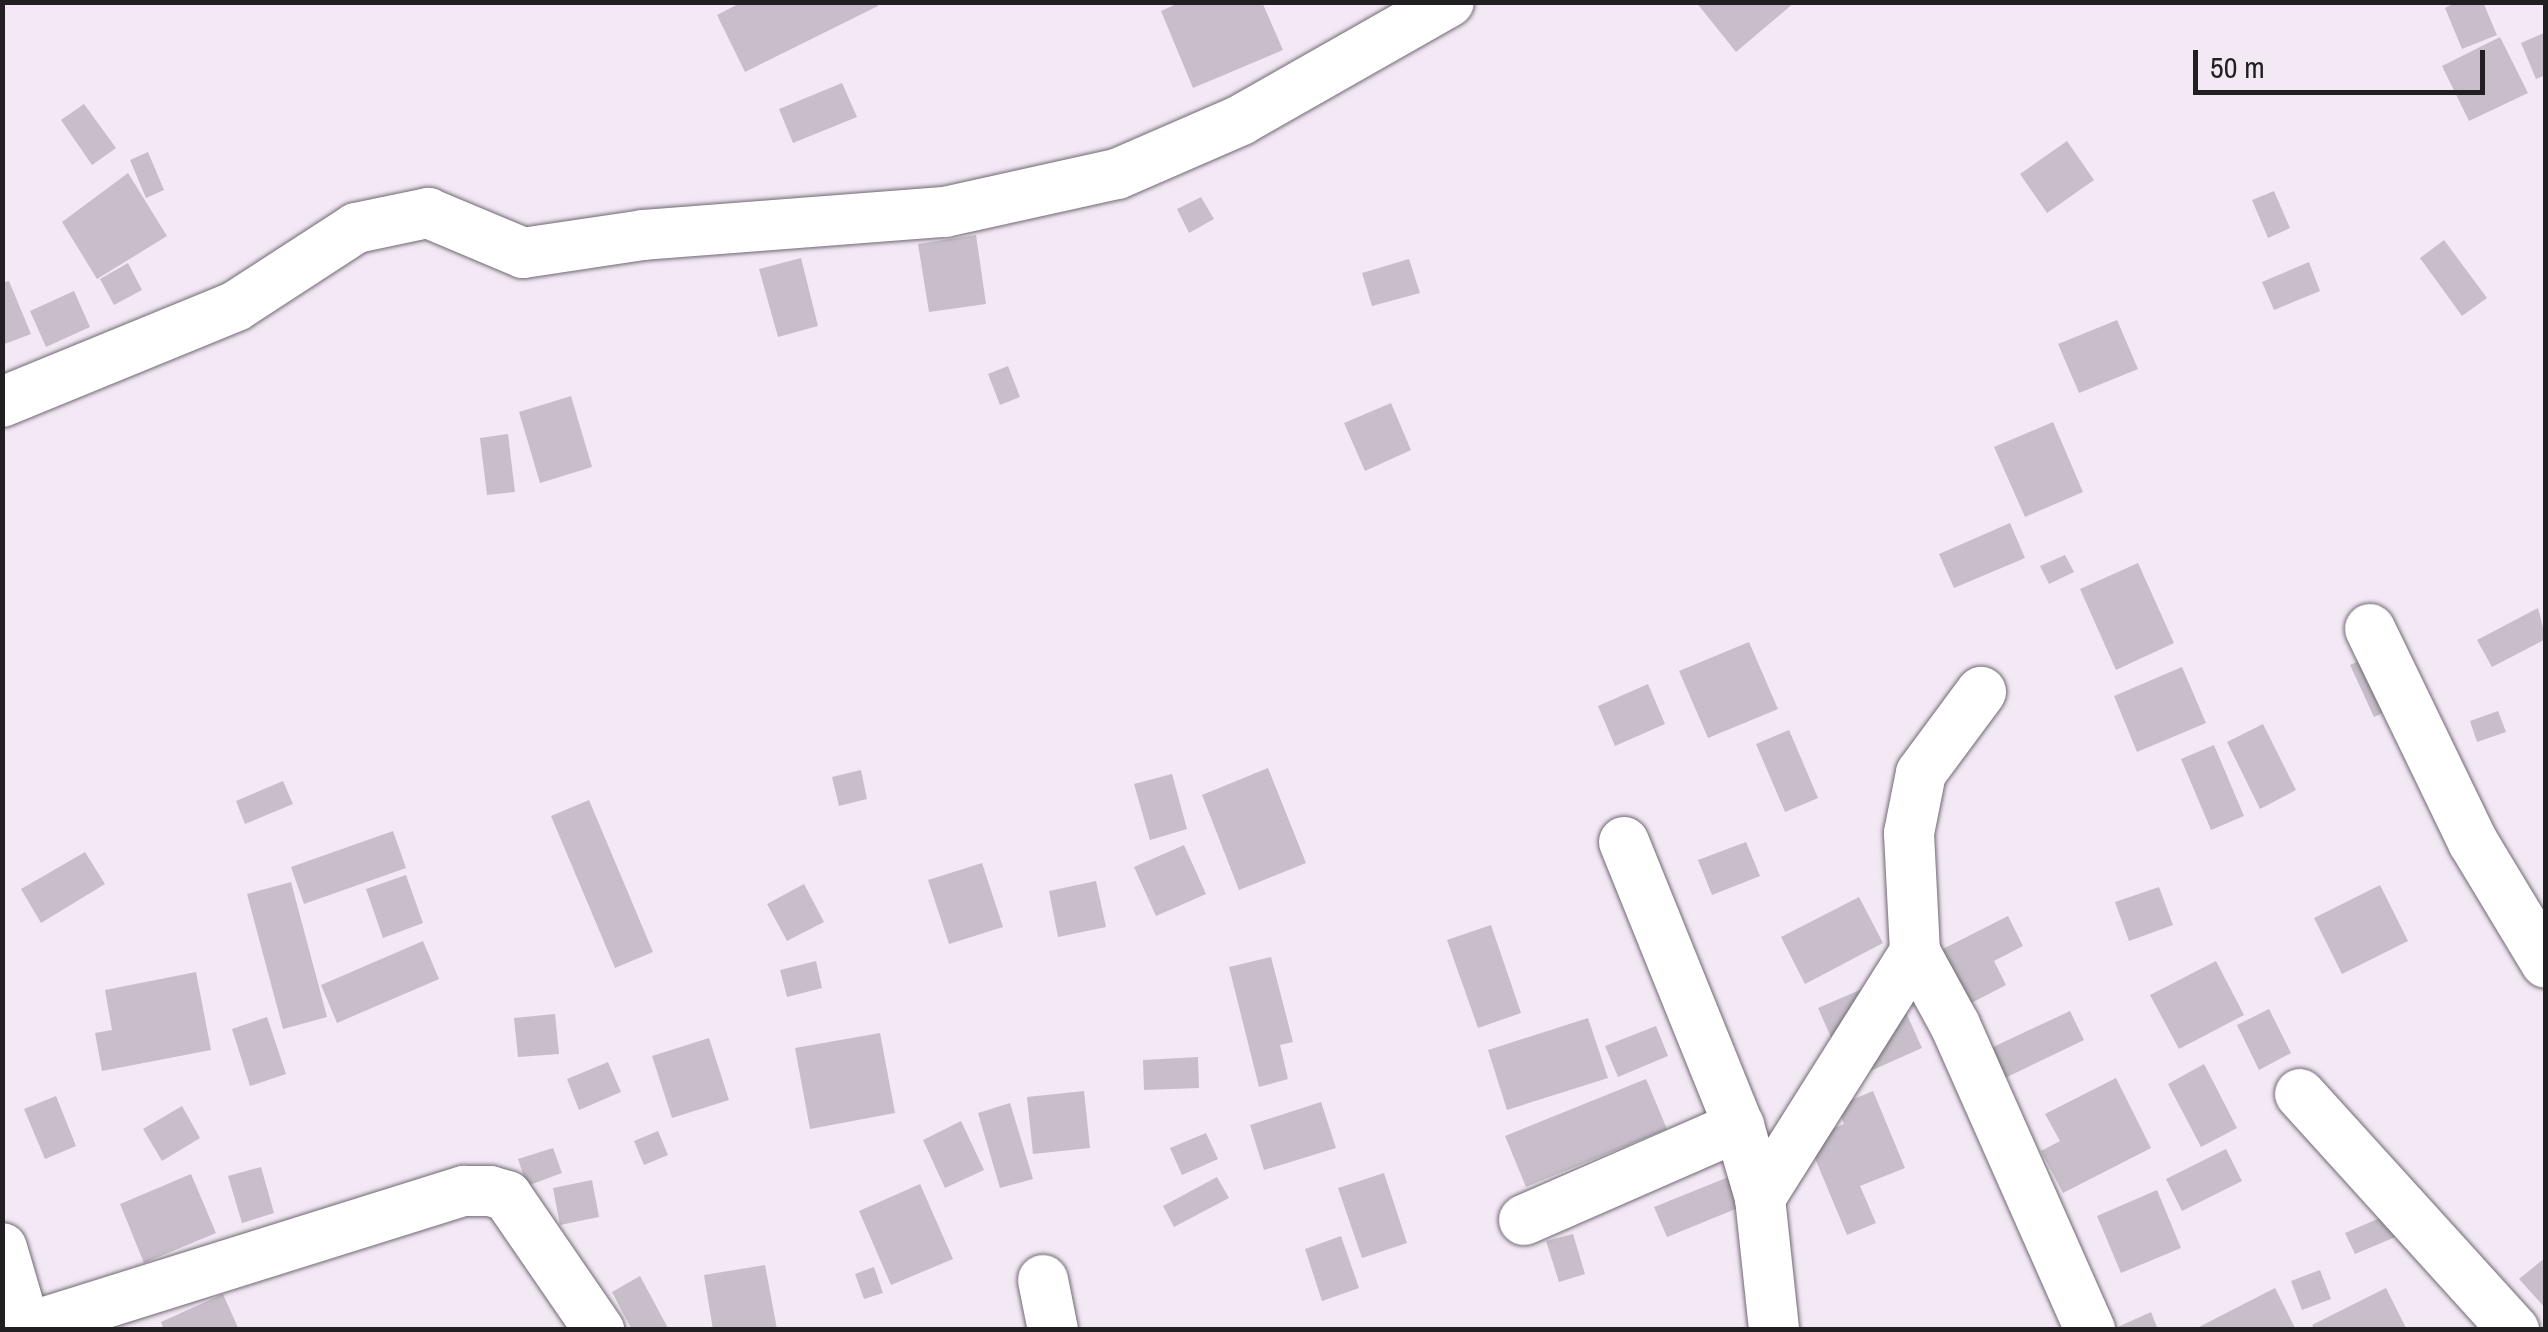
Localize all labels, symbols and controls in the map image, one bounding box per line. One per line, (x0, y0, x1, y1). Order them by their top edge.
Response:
scale bar (2198, 30, 2490, 92)
text: 50 m (2210, 47, 2265, 87)

